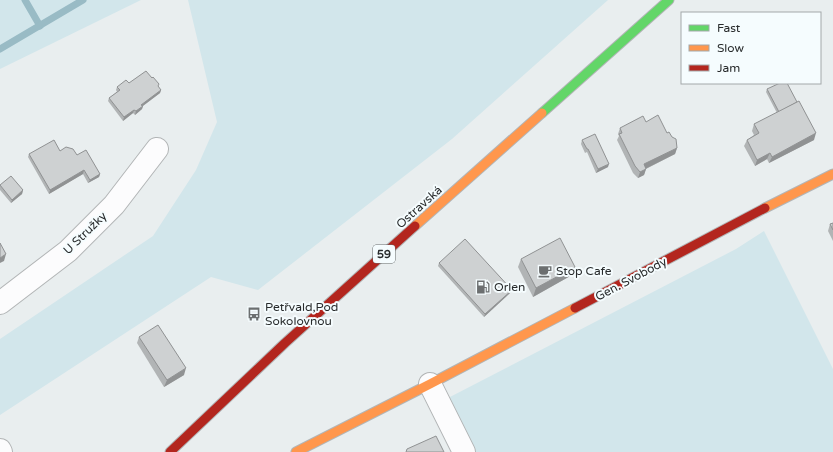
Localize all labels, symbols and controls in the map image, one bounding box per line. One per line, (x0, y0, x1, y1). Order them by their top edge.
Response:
legend (681, 12, 821, 84)
text: Fast (717, 21, 741, 35)
text: Slow (717, 41, 744, 55)
text: Jam (717, 61, 740, 75)
street label: Ostravská (393, 183, 445, 231)
street label: U Stružky (60, 209, 110, 257)
road number: 59 (373, 245, 395, 263)
street label: Gen. Svobody (593, 254, 670, 304)
cafe icon: Stop Cafe (537, 263, 553, 279)
place label: Stop Cafe (556, 264, 612, 278)
fuel station icon: Orlen (475, 279, 491, 295)
place label: Orlen (494, 280, 525, 294)
place label: Petřvald,Pod Sokolovnou (265, 300, 338, 328)
bus stop icon: Petřvald,Pod Sokolovnou (246, 306, 262, 322)

